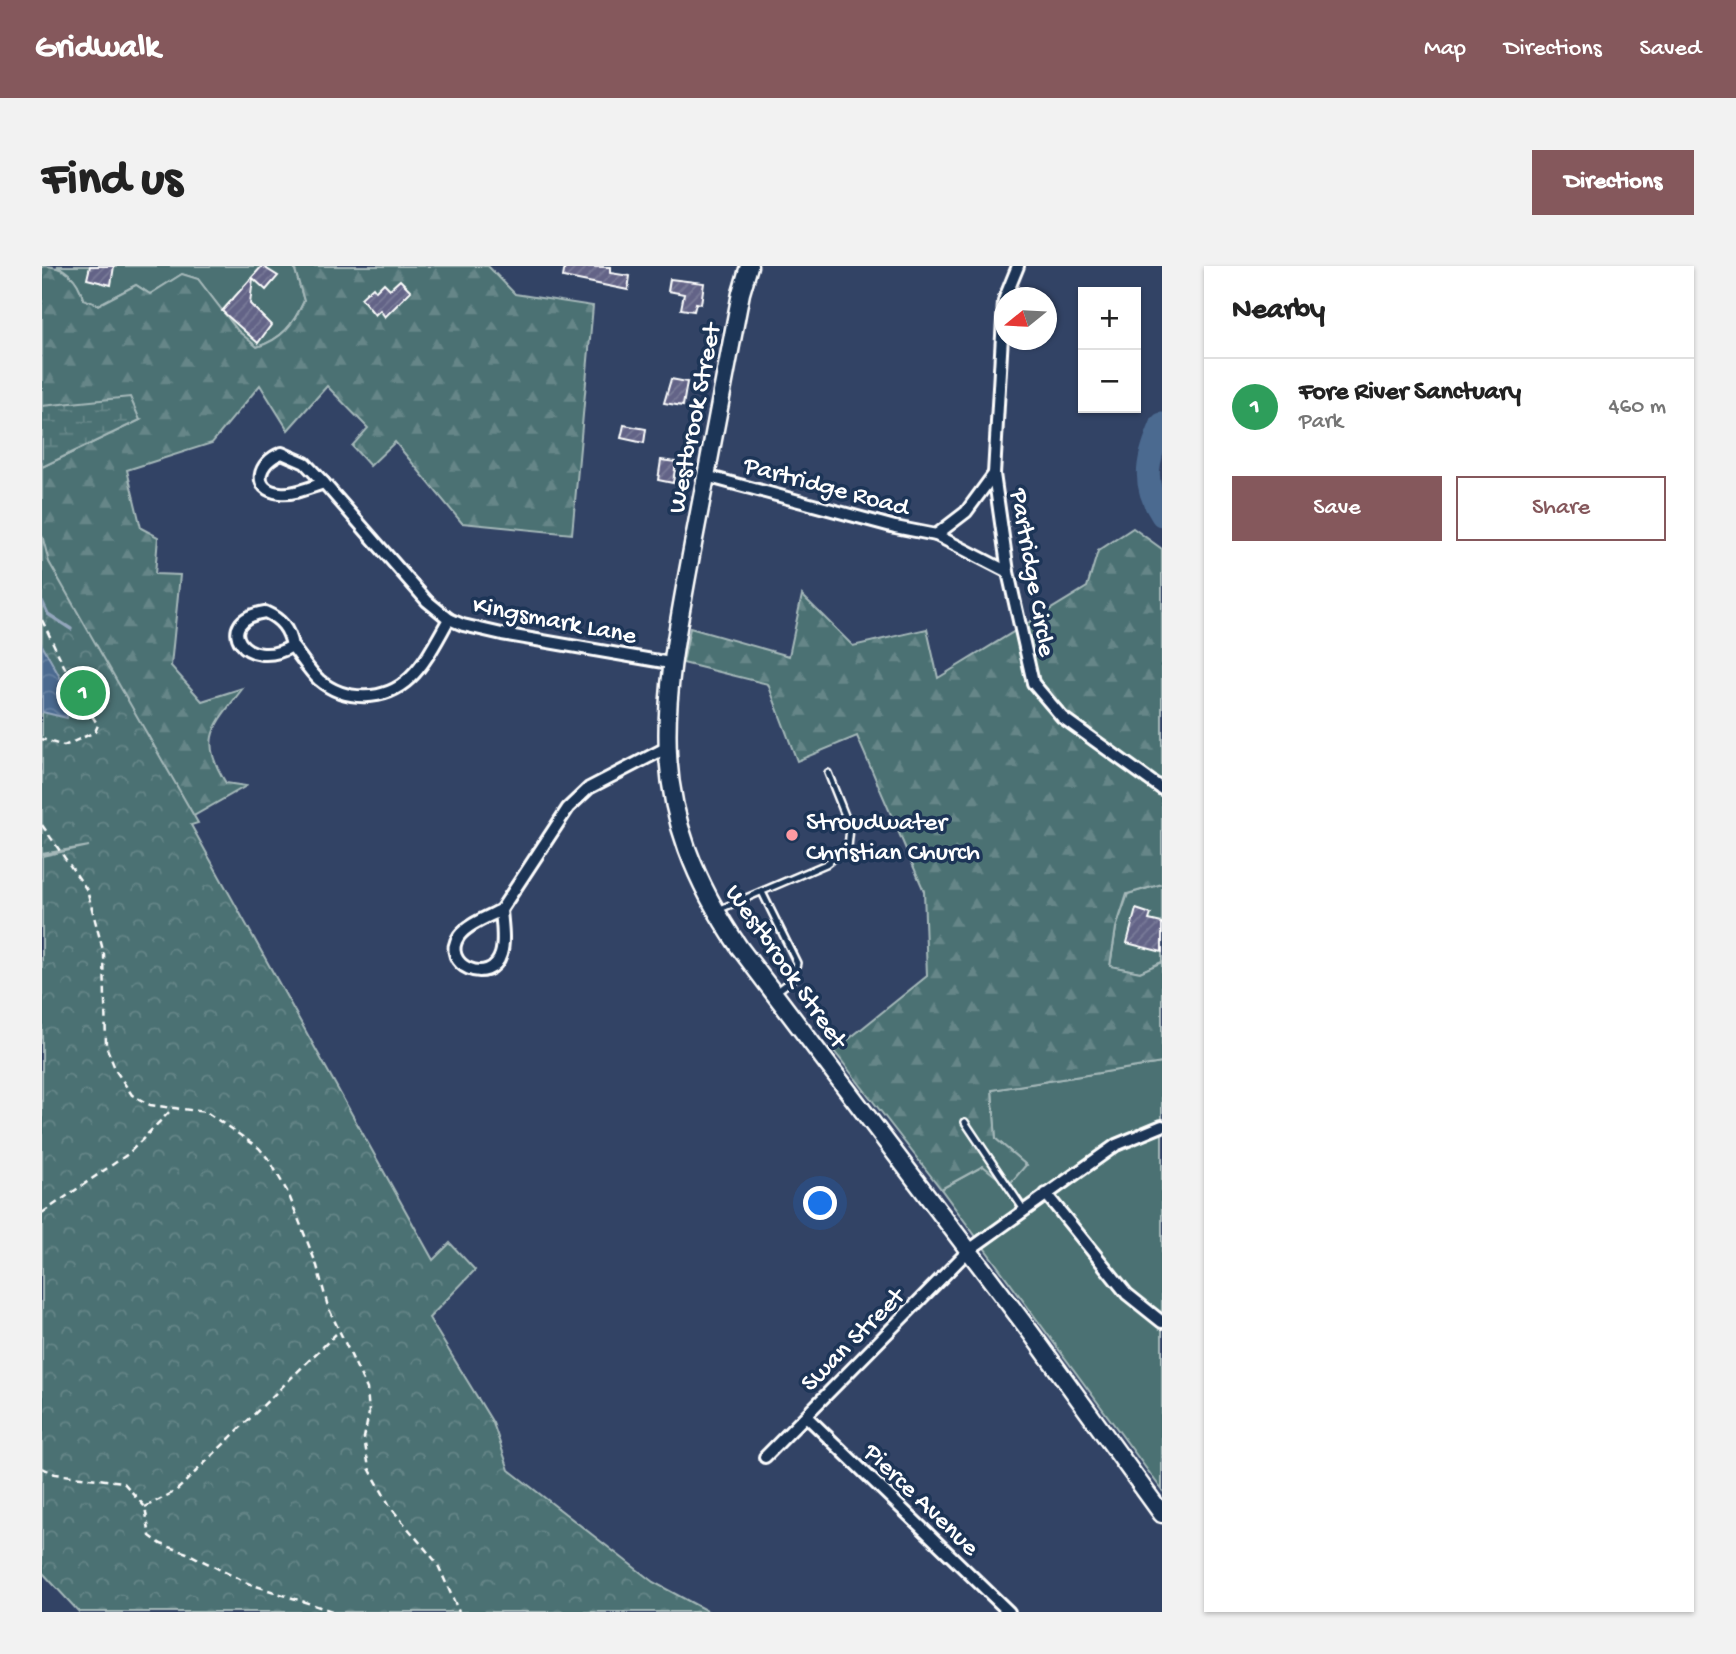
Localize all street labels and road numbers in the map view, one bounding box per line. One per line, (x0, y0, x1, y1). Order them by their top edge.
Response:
street label: Westbrook Street (663, 319, 730, 516)
street label: Partridge Road (739, 451, 914, 526)
street label: Partridge Circle (1000, 485, 1061, 660)
street label: Kingsmark Lane (470, 591, 639, 654)
street label: Westbrook Street (716, 880, 854, 1057)
street label: Swan Street (796, 1281, 914, 1400)
street label: Pierce Avenue (855, 1438, 985, 1565)

